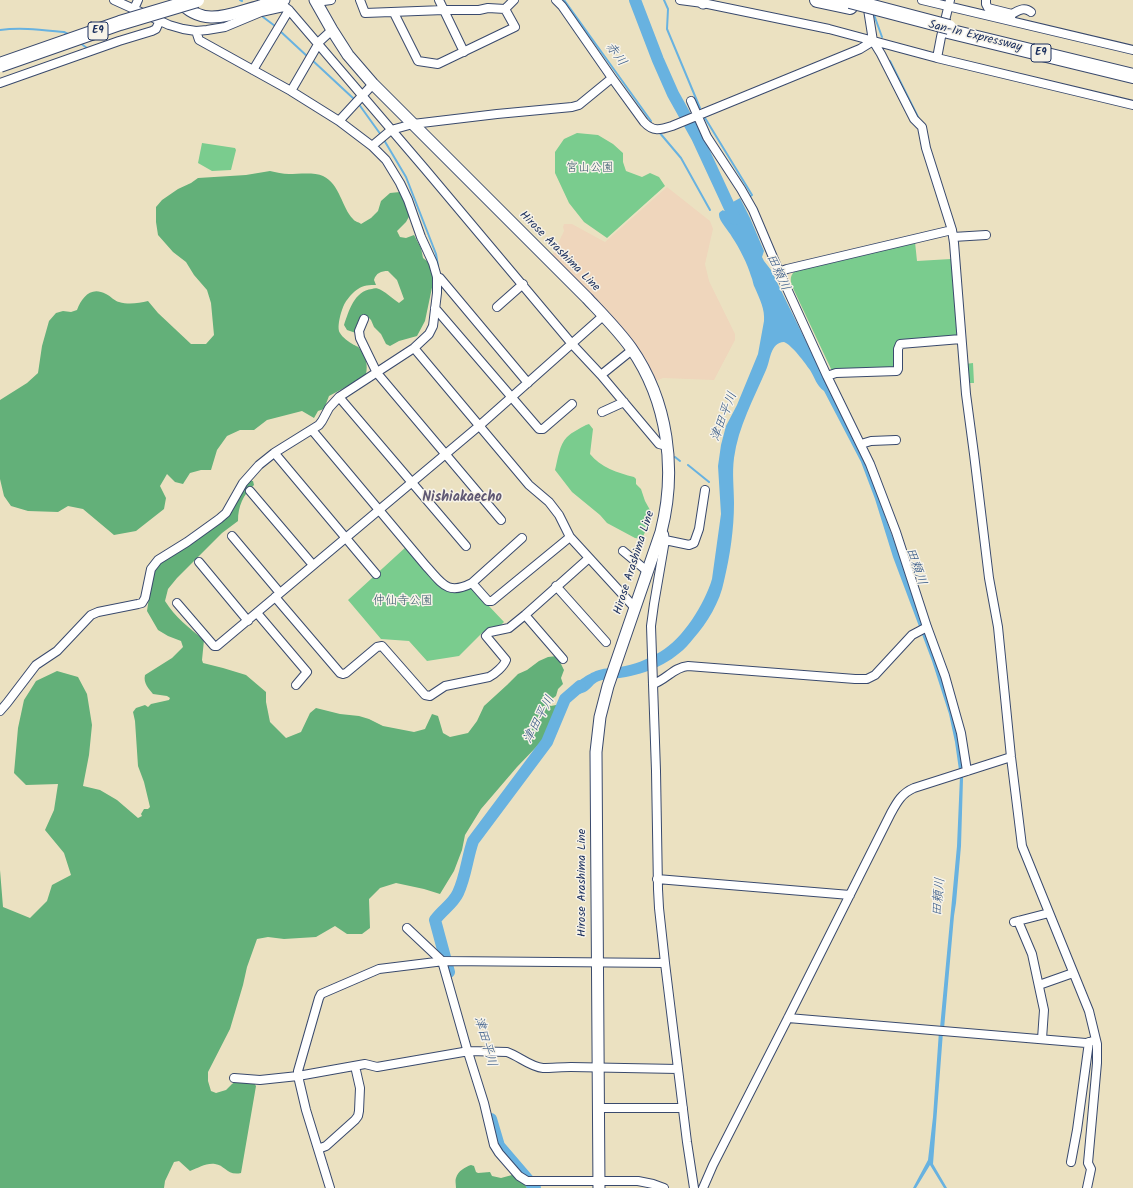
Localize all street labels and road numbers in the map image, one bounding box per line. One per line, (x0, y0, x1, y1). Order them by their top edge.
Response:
street label: San-In Expressway (927, 18, 1023, 56)
road number: E9 (88, 22, 108, 40)
road number: E9 (1031, 44, 1051, 62)
street label: Hirose Arashima Line (516, 209, 602, 295)
street label: Hirose Arashima Line (611, 509, 659, 617)
street label: Hirose Arashima Line (576, 829, 590, 937)

